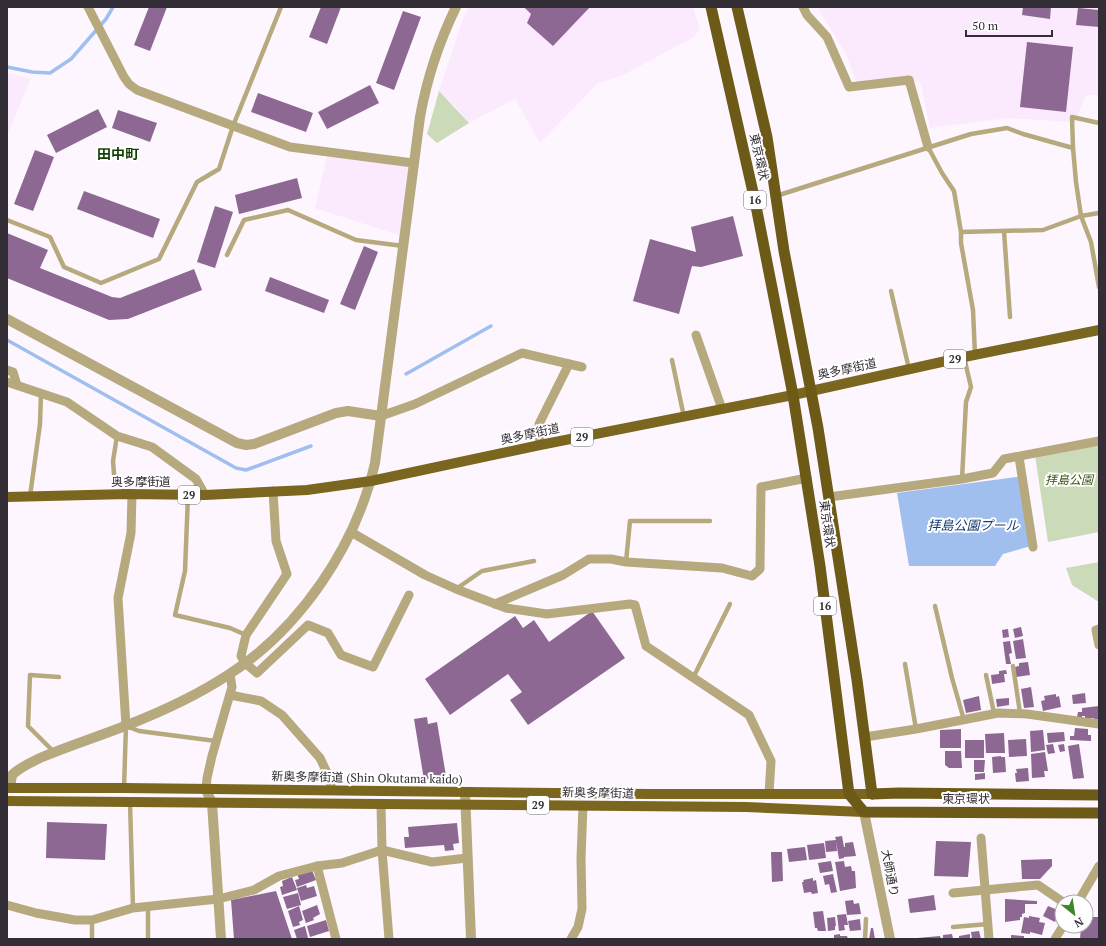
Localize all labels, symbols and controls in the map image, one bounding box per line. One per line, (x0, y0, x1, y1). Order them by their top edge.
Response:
scale bar (966, 12, 1052, 38)
text: 50 m (972, 18, 999, 33)
street label: 東京環状 (747, 132, 772, 182)
district label: 田中町 (97, 144, 139, 163)
road number: 16 (744, 191, 766, 209)
road number: 29 (944, 350, 966, 368)
street label: 奥多摩街道 (816, 355, 878, 382)
street label: 奥多摩街道 (499, 420, 561, 447)
road number: 29 (571, 428, 593, 446)
park label: 拝島公園 (1045, 472, 1095, 487)
street label: 奥多摩街道 (111, 474, 171, 489)
road number: 29 (178, 486, 200, 504)
street label: 東京環状 (817, 499, 838, 549)
water label: 拝島公園プール (927, 516, 1019, 534)
road number: 16 (814, 597, 836, 615)
street label: 新奥多摩街道 (Shin Okutama kaido) (271, 768, 463, 787)
street label: 新奥多摩街道 (562, 784, 634, 801)
street label: 東京環状 (942, 791, 990, 806)
road number: 29 (527, 796, 549, 814)
street label: 大師通り (879, 848, 902, 898)
north arrow (1054, 894, 1094, 934)
text: N (1071, 915, 1086, 931)

